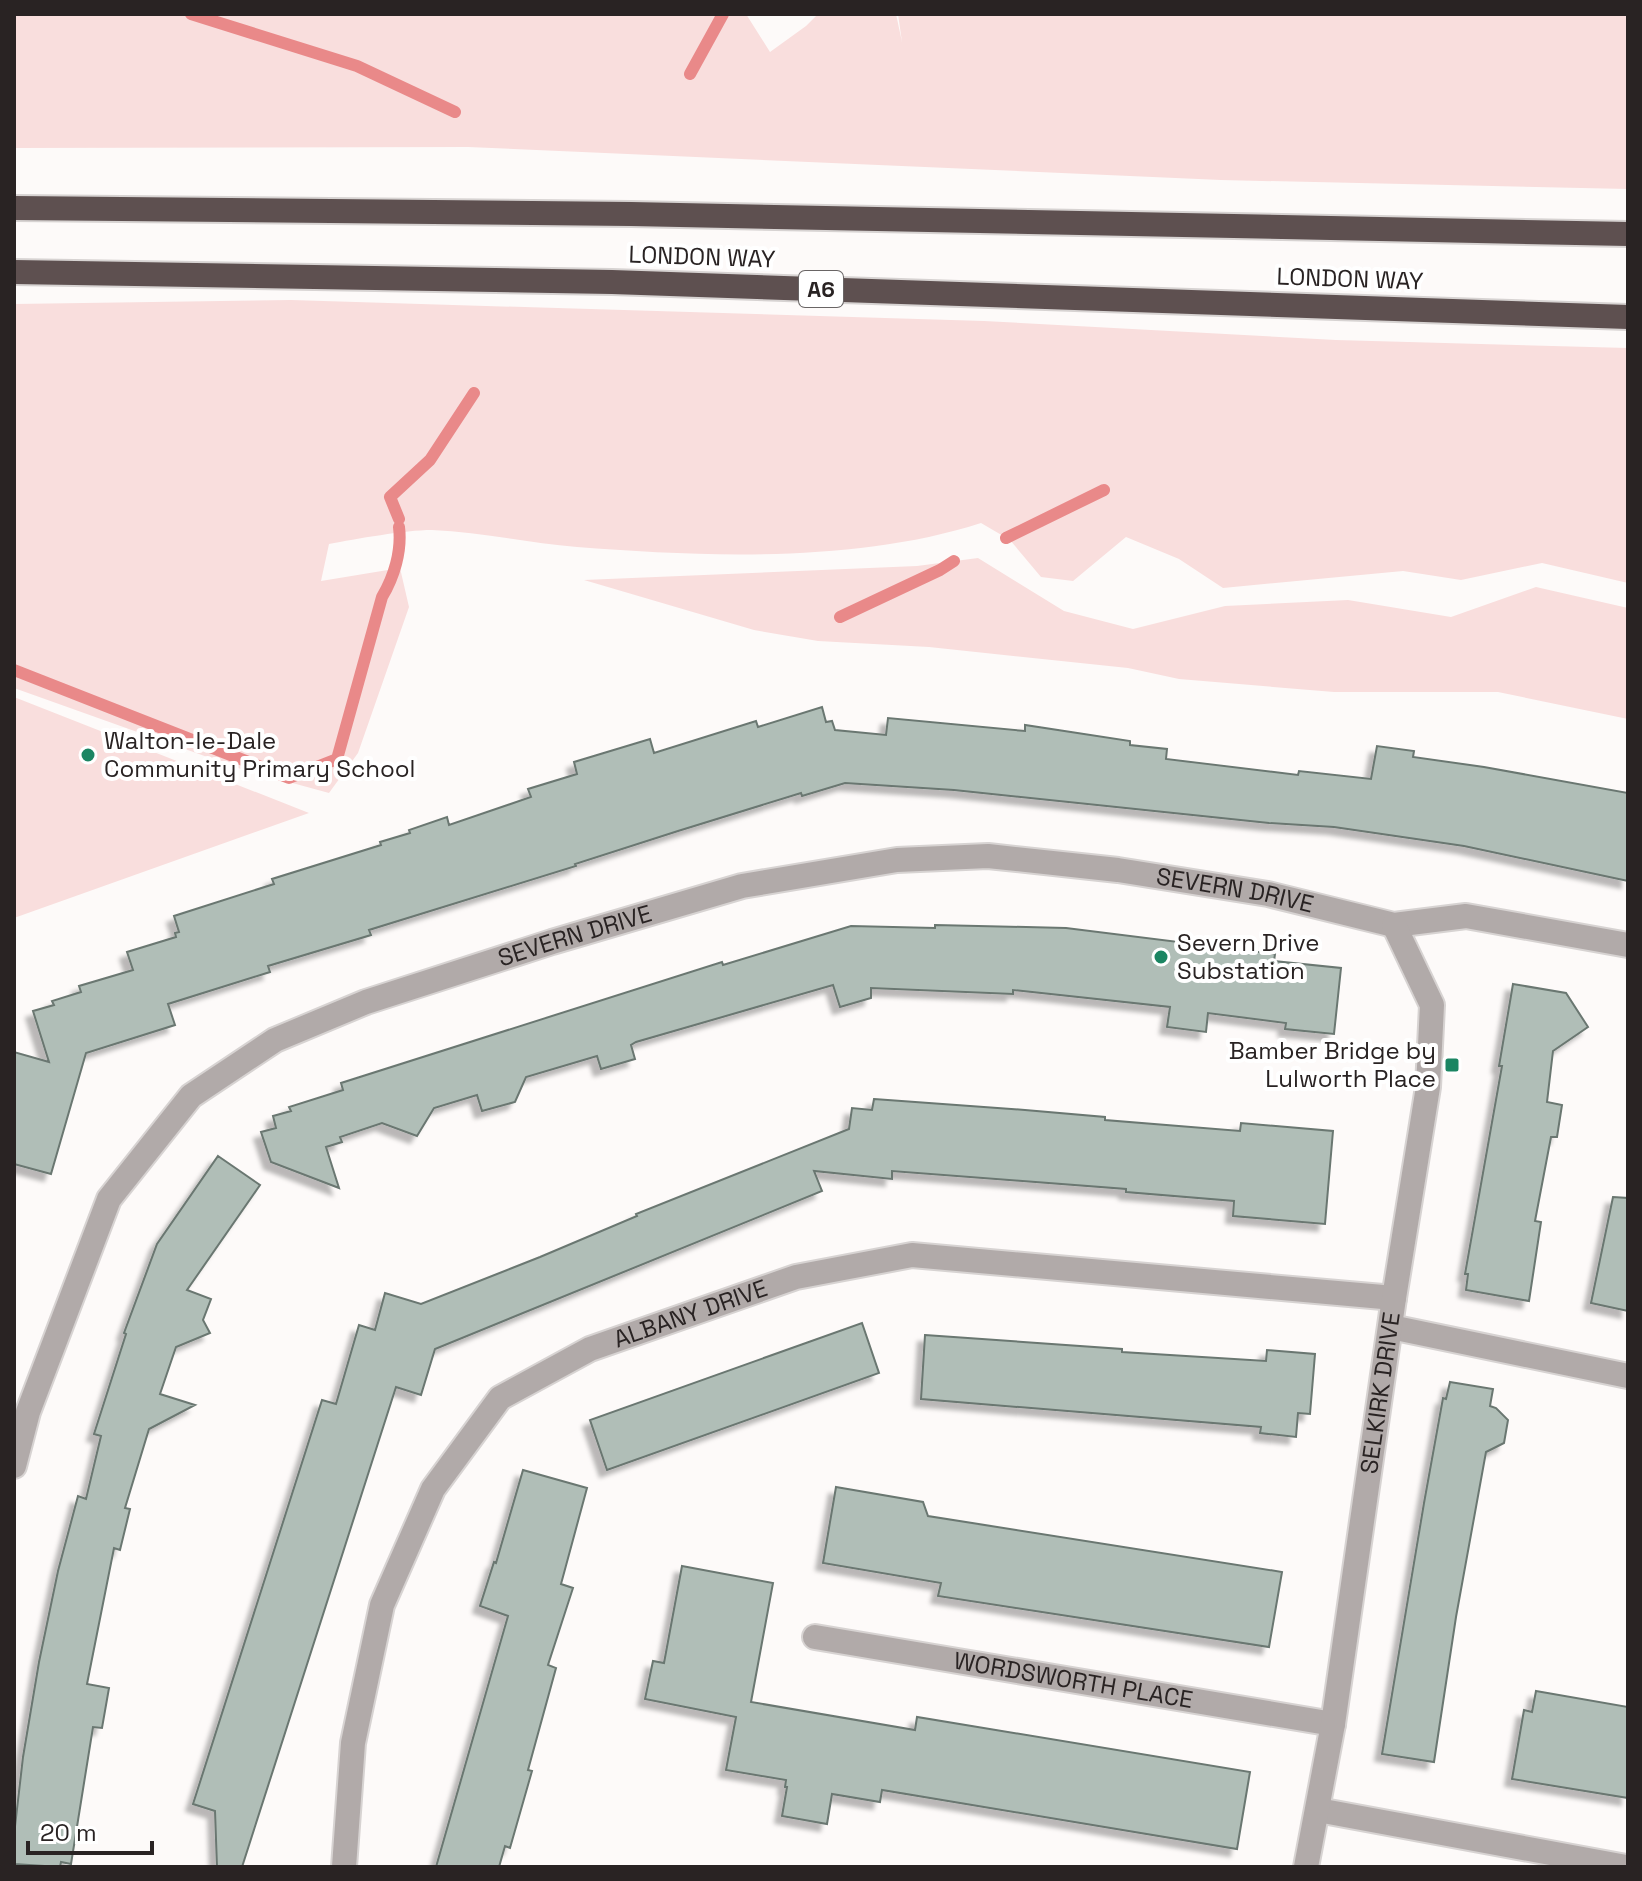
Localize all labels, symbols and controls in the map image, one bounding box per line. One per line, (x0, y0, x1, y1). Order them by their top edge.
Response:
street label: LONDON WAY (628, 238, 776, 275)
street label: LONDON WAY (1276, 260, 1424, 297)
road number: A6 (799, 271, 843, 307)
place label: Walton-le-Dale Community Primary School (104, 725, 416, 784)
marker: Walton-le-Dale Community Primary School (79, 746, 97, 764)
street label: SEVERN DRIVE (1154, 860, 1317, 920)
street label: SEVERN DRIVE (494, 897, 655, 973)
place label: Severn Drive Substation (1177, 927, 1320, 986)
marker: Severn Drive Substation (1152, 948, 1170, 966)
place label: Bamber Bridge by Lulworth Place (1229, 1035, 1436, 1094)
marker: Bamber Bridge by Lulworth Place (1443, 1056, 1461, 1074)
street label: ALBANY DRIVE (609, 1272, 771, 1355)
street label: SELKIRK DRIVE (1353, 1310, 1407, 1476)
street label: WORDSWORTH PLACE (952, 1645, 1195, 1715)
scale bar (28, 1805, 152, 1855)
text: 20 m (40, 1817, 97, 1848)

